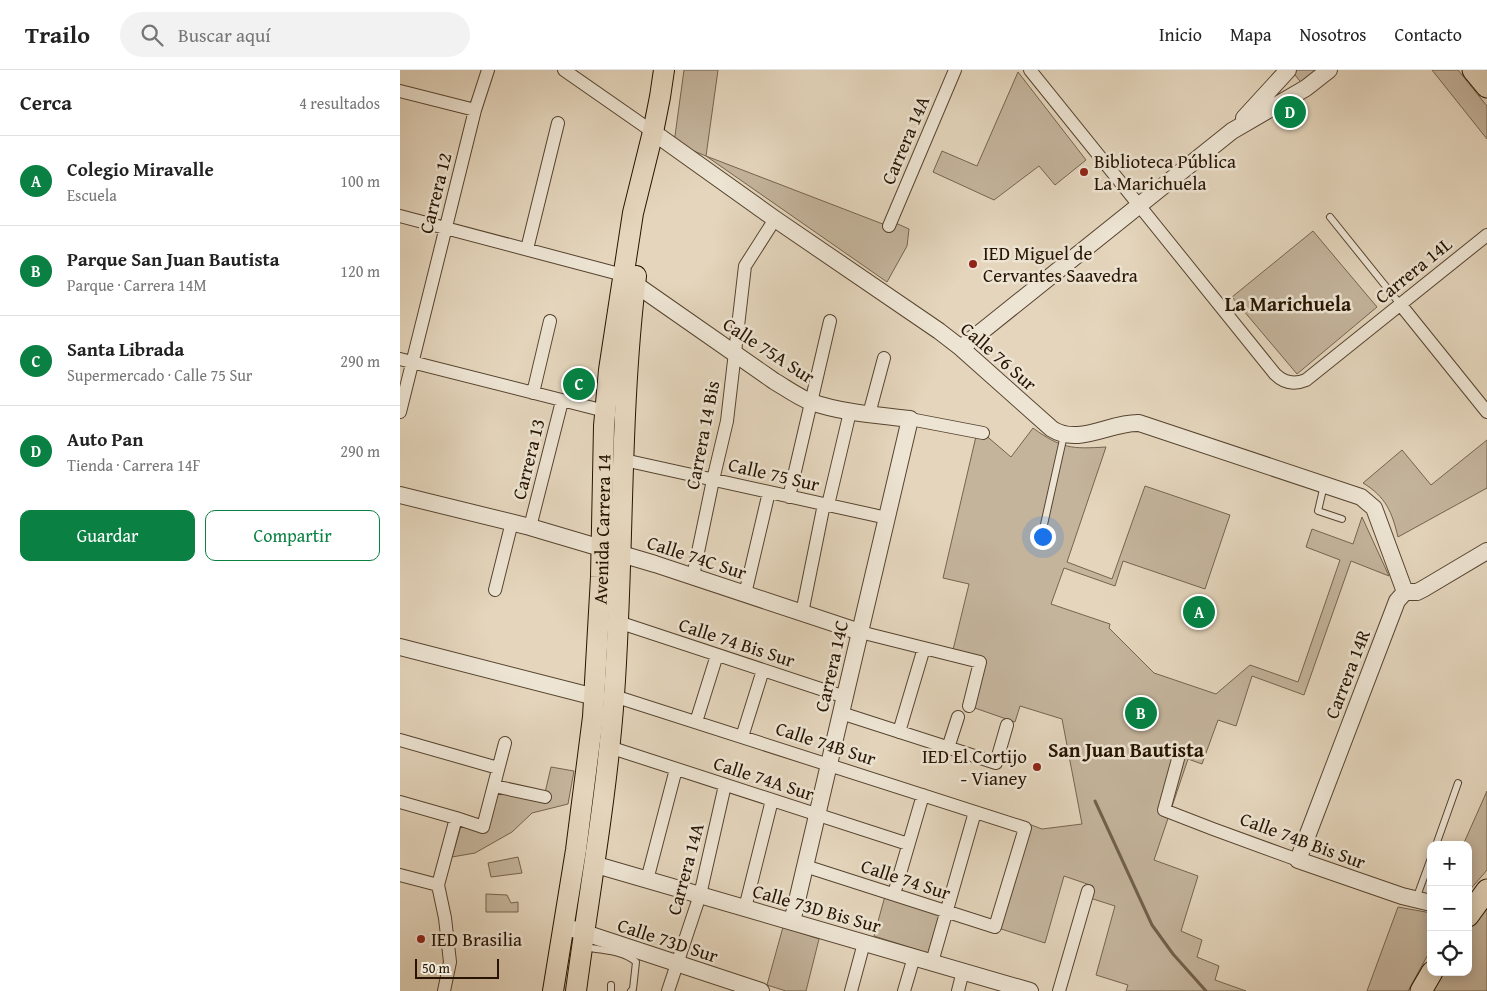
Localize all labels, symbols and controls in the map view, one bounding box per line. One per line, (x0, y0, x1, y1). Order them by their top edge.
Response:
search box (120, 12, 470, 57)
text: Trailo (25, 17, 90, 52)
icon: search (138, 21, 166, 49)
text: Buscar aquí (178, 21, 271, 49)
text: Inicio (1159, 21, 1202, 48)
text: Mapa (1230, 21, 1271, 48)
text: Nosotros (1299, 21, 1367, 48)
text: Contacto (1395, 21, 1462, 48)
text: Cerca (20, 87, 72, 118)
text: 4 resultados (299, 91, 380, 115)
street label: Carrera 14A (874, 91, 936, 189)
pin: D (1274, 93, 1306, 131)
place label: Biblioteca Pública La Marichuela (1094, 147, 1236, 197)
street label: Carrera 12 (411, 149, 459, 237)
text: Colegio Miravalle (67, 155, 214, 183)
marker: Biblioteca Pública La Marichuela (1078, 166, 1090, 178)
text: A (31, 169, 41, 193)
text: 100 m (340, 169, 380, 193)
text: Escuela (67, 183, 117, 207)
street label: Carrera 14L (1368, 230, 1458, 310)
place label: IED Miguel de Cervantes Saavedra (983, 239, 1138, 289)
text: Parque San Juan Bautista (67, 245, 280, 273)
marker: IED Miguel de Cervantes Saavedra (967, 258, 979, 270)
text: B (31, 259, 41, 283)
text: 120 m (340, 259, 380, 283)
text: Parque · Carrera 14M (67, 273, 207, 297)
district label: La Marichuela (1225, 289, 1352, 318)
street label: Calle 75A Sur (718, 310, 821, 390)
street label: Calle 76 Sur (955, 315, 1043, 397)
text: Santa Librada (67, 335, 184, 363)
text: C (31, 349, 41, 373)
text: 290 m (340, 349, 380, 373)
text: Supermercado · Calle 75 Sur (67, 363, 252, 387)
pin: C (563, 365, 595, 403)
street label: Carrera 14 Bis (678, 378, 726, 492)
street label: Carrera 13 (504, 415, 552, 503)
text: Auto Pan (67, 425, 144, 453)
text: D (31, 439, 41, 463)
text: 290 m (340, 439, 380, 463)
street label: Calle 75 Sur (726, 450, 823, 498)
text: Tienda · Carrera 14F (67, 453, 200, 477)
street label: Avenida Carrera 14 (585, 454, 617, 605)
button: Guardar (20, 510, 195, 561)
button: Compartir (205, 510, 380, 561)
your location (1030, 524, 1056, 550)
street label: Calle 74C Sur (644, 528, 751, 586)
pin: A (1183, 593, 1215, 631)
street label: Calle 74 Bis Sur (675, 610, 799, 674)
street label: Carrera 14C (807, 618, 855, 714)
street label: Carrera 14R (1317, 625, 1377, 723)
pin: B (1125, 694, 1157, 732)
street label: Calle 74B Sur (772, 714, 880, 772)
district label: San Juan Bautista (1048, 735, 1205, 764)
place label: IED El Cortijo - Vianey (922, 742, 1028, 792)
street label: Calle 74A Sur (710, 749, 818, 808)
marker: IED El Cortijo - Vianey (1031, 761, 1043, 773)
street label: Calle 74B Bis Sur (1236, 804, 1370, 876)
street label: Carrera 14A (659, 819, 711, 918)
map controls (1427, 841, 1472, 976)
button: + (1427, 841, 1472, 886)
street label: Calle 74 Sur (857, 851, 955, 907)
street label: Calle 73D Bis Sur (750, 876, 885, 940)
button: − (1427, 886, 1472, 931)
street label: Calle 73D Sur (614, 911, 722, 970)
place label: IED Brasilia (431, 925, 522, 953)
button: locate (1427, 931, 1472, 976)
marker: IED Brasilia (415, 933, 427, 945)
scale bar (415, 956, 499, 979)
text: 50 m (422, 958, 450, 978)

